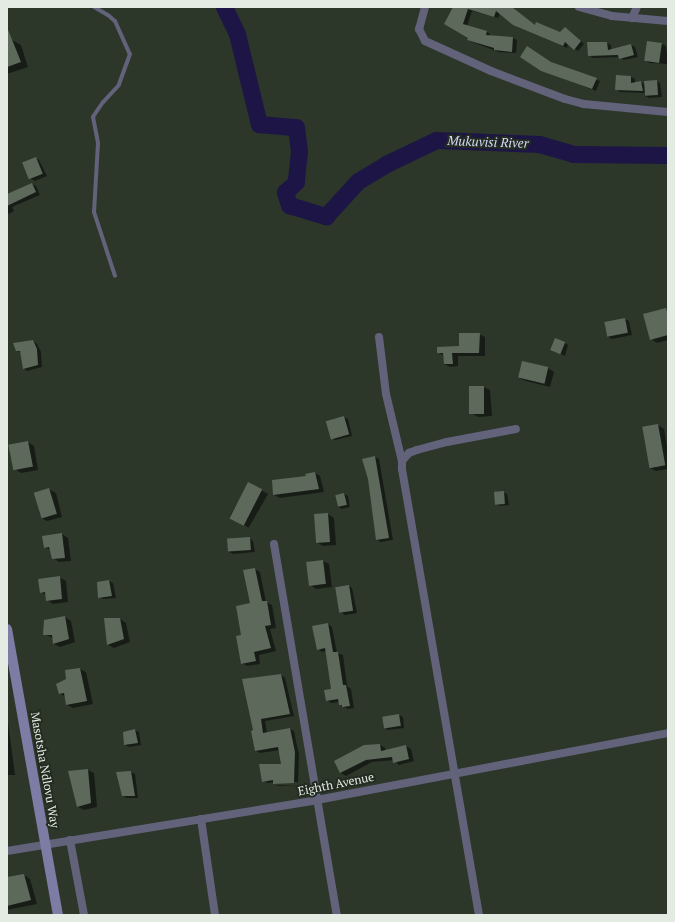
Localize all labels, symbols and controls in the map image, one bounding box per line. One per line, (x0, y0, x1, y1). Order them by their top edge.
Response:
water label: Mukuvisi River (447, 133, 529, 151)
street label: Masotsha Ndlovu Way (28, 711, 62, 829)
street label: Eighth Avenue (297, 770, 375, 798)

